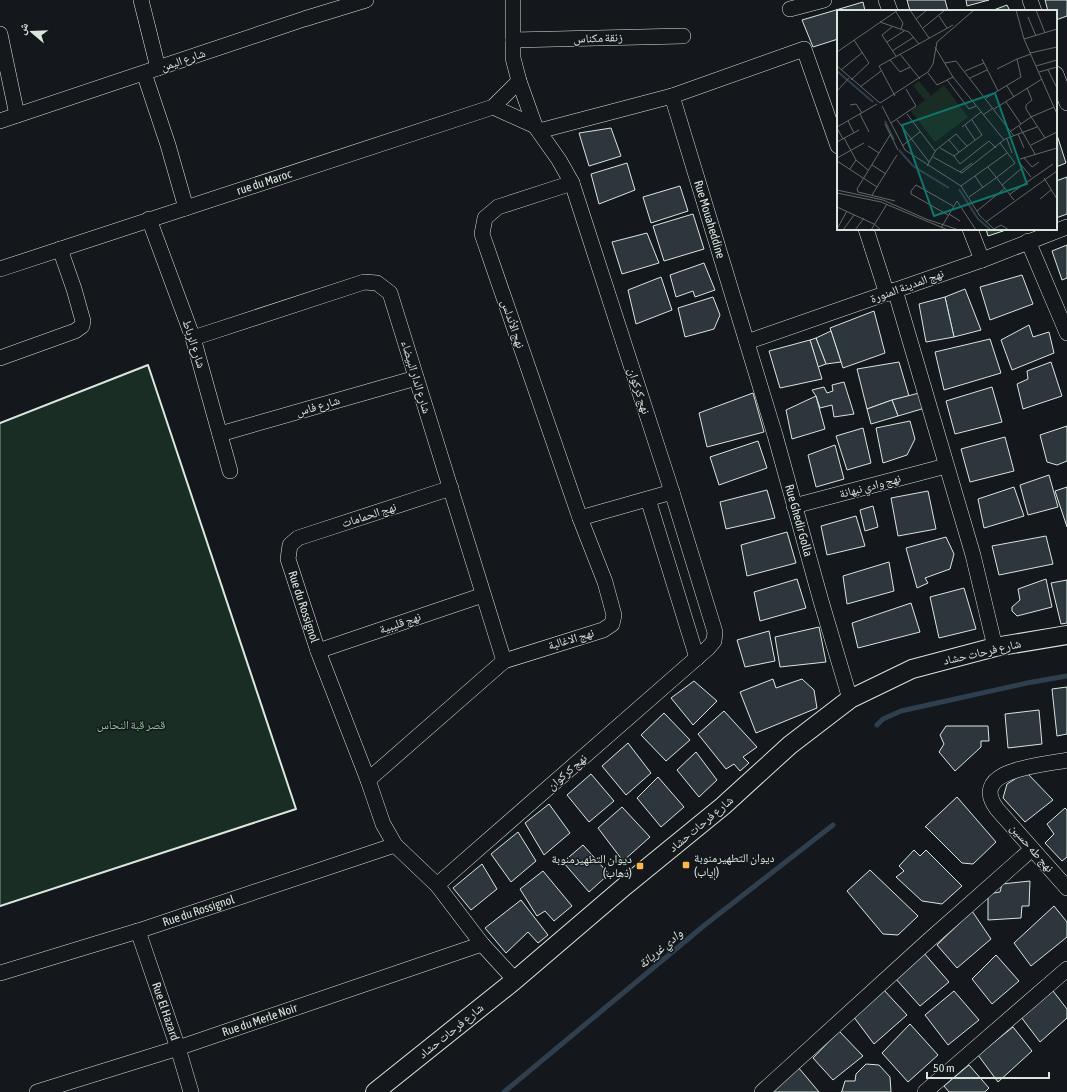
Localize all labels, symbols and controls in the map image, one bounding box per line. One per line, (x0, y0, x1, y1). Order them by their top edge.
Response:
inset map (837, 10, 1057, 230)
north arrow (12, 12, 52, 52)
text: ش (15, 21, 32, 37)
street label: زنقة مكناس (573, 30, 623, 46)
street label: شارع اليمن (159, 46, 208, 75)
street label: rue du Maroc (235, 167, 294, 198)
street label: Rue Mouaheddine (691, 179, 728, 260)
street label: نهج المدينة المنورة (868, 266, 946, 306)
street label: نهج الأندلس (498, 298, 528, 350)
street label: شارع الرباط (179, 318, 208, 370)
street label: شارع الدار البيضاء (397, 339, 434, 416)
street label: نهج كركوان (625, 366, 653, 416)
street label: شارع فاس (295, 393, 342, 420)
street label: نهج وادي نبهانة (838, 471, 903, 504)
street label: Rue Ghedir Golla (782, 483, 815, 558)
street label: نهج الحمامات (340, 500, 398, 530)
street label: Rue du Rossignol (285, 569, 322, 645)
street label: نهج قليبية (377, 609, 423, 637)
street label: نهج الاغالبة (546, 625, 596, 653)
street label: شارع فرحات حشاد (942, 636, 1023, 669)
park label: قصر قبة النحاس (97, 718, 165, 732)
street label: نهج كركوان (544, 751, 590, 793)
street label: شارع فرحات حشاد (666, 793, 737, 856)
street label: نهج طه حسين (1007, 821, 1057, 875)
place label: ديوان التطهيرمنوبة (إياب) (694, 851, 775, 880)
place label: ديوان التطهيرمنوبة (ذهاب) (551, 852, 632, 880)
marker: ديوان التطهيرمنوبة (إياب) (681, 860, 691, 870)
marker: ديوان التطهيرمنوبة (ذهاب) (635, 861, 645, 871)
street label: Rue du Rossignol (161, 892, 237, 929)
water label: وادي غريانة (635, 925, 688, 974)
street label: Rue El Hazard (149, 980, 182, 1042)
street label: شارع فرحات حشاد (416, 1000, 487, 1062)
street label: Rue du Merle Noir (220, 1001, 299, 1039)
scale bar (927, 1054, 1049, 1080)
text: 50 m (933, 1061, 955, 1075)

